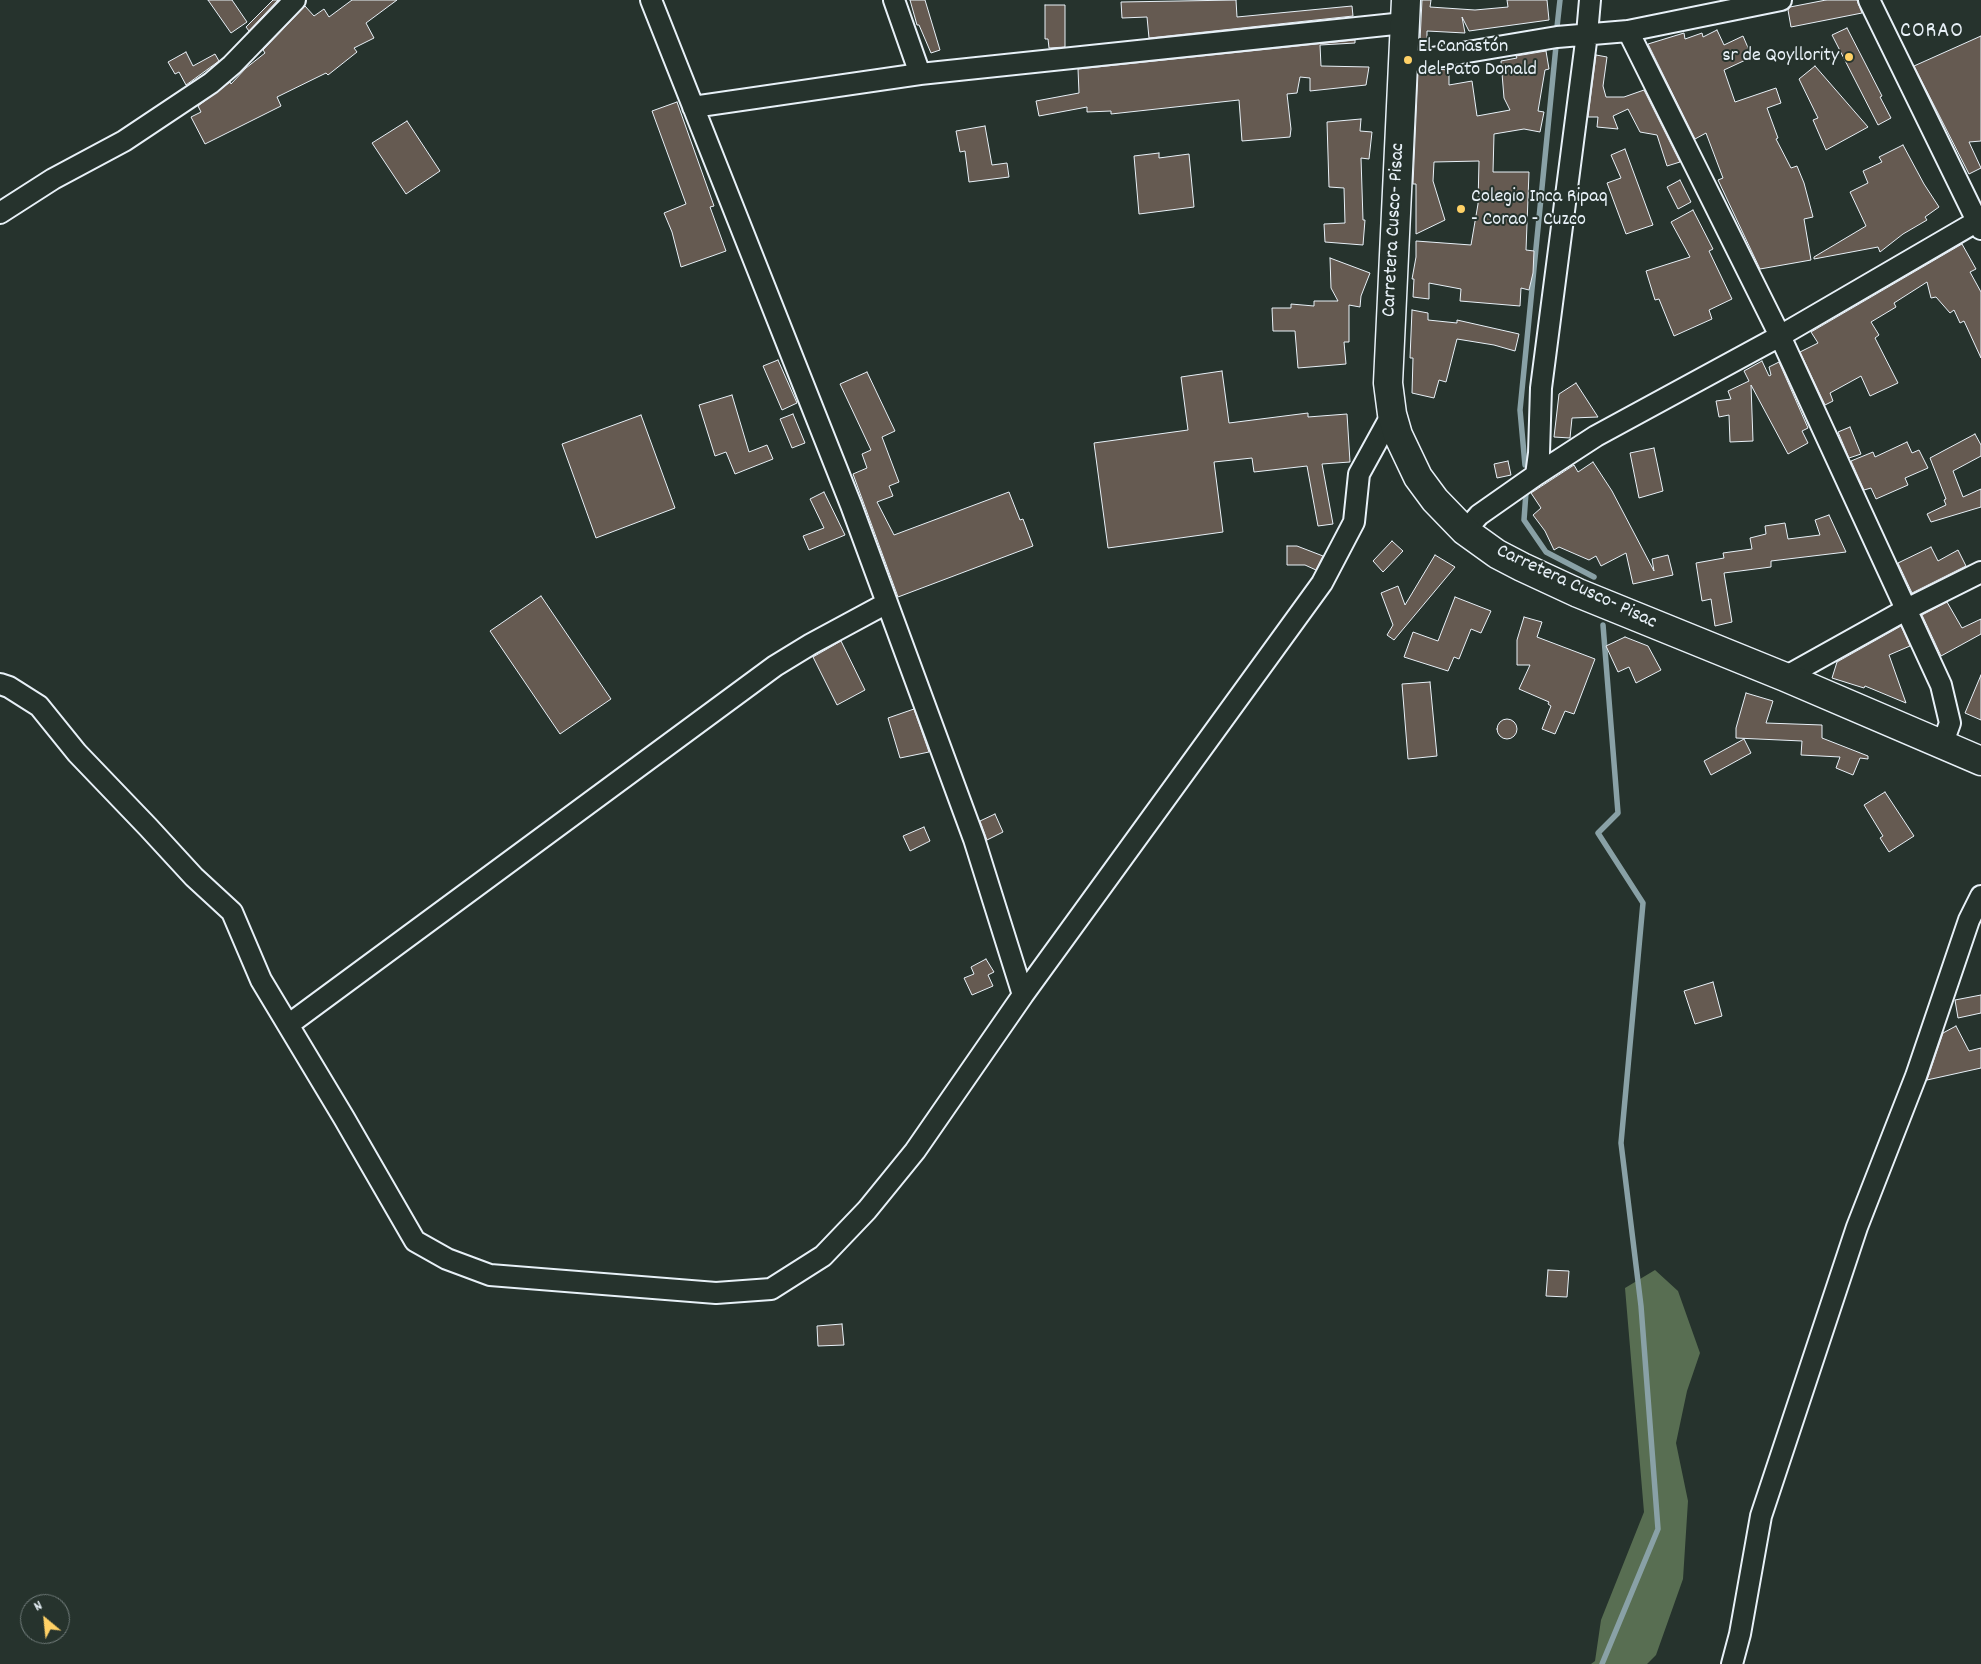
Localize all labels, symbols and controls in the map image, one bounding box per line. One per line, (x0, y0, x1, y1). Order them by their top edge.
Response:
district label: CORAO (1899, 20, 1965, 46)
place label: El Canastón del Pato Donald (1418, 36, 1537, 83)
place label: sr de Qoyllority (1722, 45, 1839, 69)
marker: sr de Qoyllority (1843, 51, 1855, 63)
marker: El Canastón del Pato Donald (1402, 54, 1414, 66)
street label: Carretera Cusco- Pisac (1378, 142, 1412, 318)
place label: Colegio Inca Ripaq - Corao - Cuzco (1471, 186, 1608, 233)
marker: Colegio Inca Ripaq - Corao - Cuzco (1455, 203, 1467, 215)
street label: Carretera Cusco- Pisac (1492, 540, 1660, 636)
north arrow (20, 1594, 70, 1644)
text: N (31, 1596, 46, 1617)

